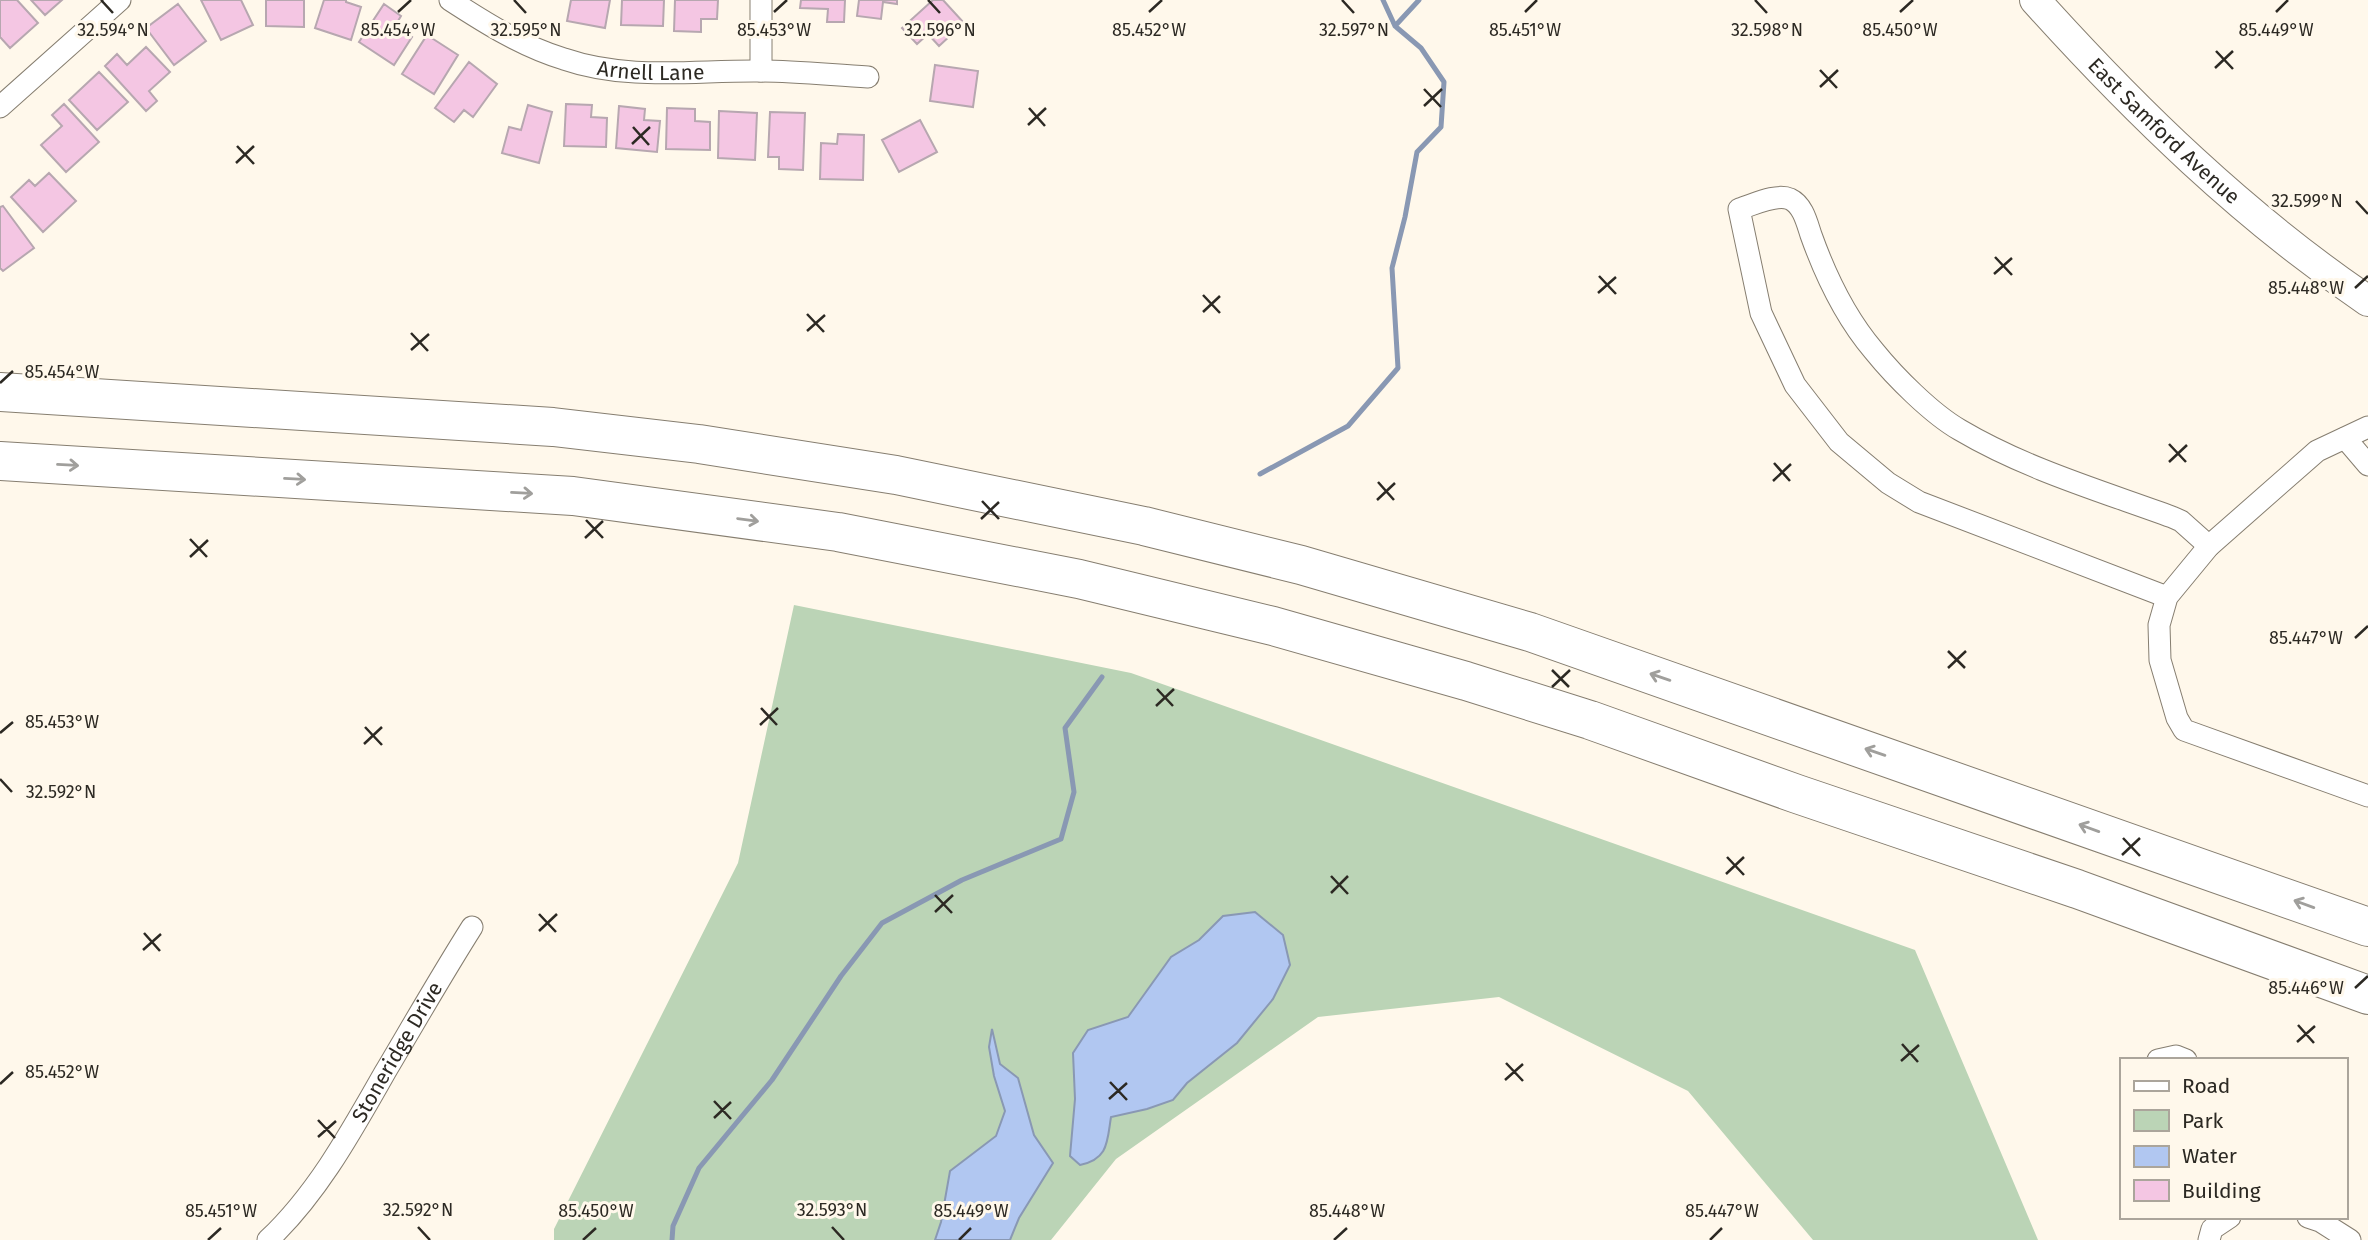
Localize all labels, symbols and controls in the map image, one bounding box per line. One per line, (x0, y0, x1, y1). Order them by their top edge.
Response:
text: 32.594°N (77, 19, 149, 41)
text: 85.454°W (361, 19, 436, 41)
text: 32.595°N (491, 19, 561, 41)
text: 85.453°W (737, 19, 811, 41)
text: 32.596°N (904, 19, 976, 41)
text: 85.452°W (1112, 19, 1186, 41)
text: 32.597°N (1319, 19, 1389, 41)
text: 85.451°W (1489, 19, 1561, 41)
text: 32.598°N (1731, 19, 1803, 41)
text: 85.450°W (1862, 19, 1938, 41)
text: 85.449°W (2238, 19, 2314, 41)
street label: East Samford Avenue (2083, 52, 2245, 210)
street label: Arnell Lane (595, 55, 705, 86)
text: 32.599°N (2271, 190, 2343, 212)
text: 85.448°W (2268, 277, 2344, 299)
text: 85.454°W (25, 361, 100, 383)
one-way arrow (56, 459, 79, 472)
one-way arrow (283, 473, 306, 486)
one-way arrow (511, 487, 533, 500)
one-way arrow (736, 513, 759, 526)
text: 85.447°W (2269, 627, 2343, 649)
one-way arrow (1649, 670, 1671, 682)
text: 85.453°W (25, 711, 99, 733)
one-way arrow (1864, 745, 1886, 757)
text: 32.592°N (26, 781, 96, 803)
one-way arrow (2079, 821, 2101, 833)
one-way arrow (2293, 897, 2315, 909)
street label: Stoneridge Drive (346, 977, 448, 1127)
text: 85.446°W (2268, 977, 2344, 999)
legend (2120, 1058, 2347, 1219)
text: 85.452°W (25, 1061, 99, 1083)
text: Road (2182, 1073, 2230, 1099)
text: Park (2182, 1108, 2224, 1134)
text: Water (2182, 1143, 2237, 1169)
text: Building (2182, 1178, 2261, 1204)
text: 32.592°N (383, 1199, 453, 1221)
text: 32.593°N (797, 1199, 867, 1221)
text: 85.451°W (185, 1200, 257, 1222)
text: 85.450°W (558, 1200, 634, 1222)
text: 85.449°W (933, 1200, 1009, 1222)
text: 85.448°W (1309, 1200, 1385, 1222)
text: 85.447°W (1685, 1200, 1759, 1222)

